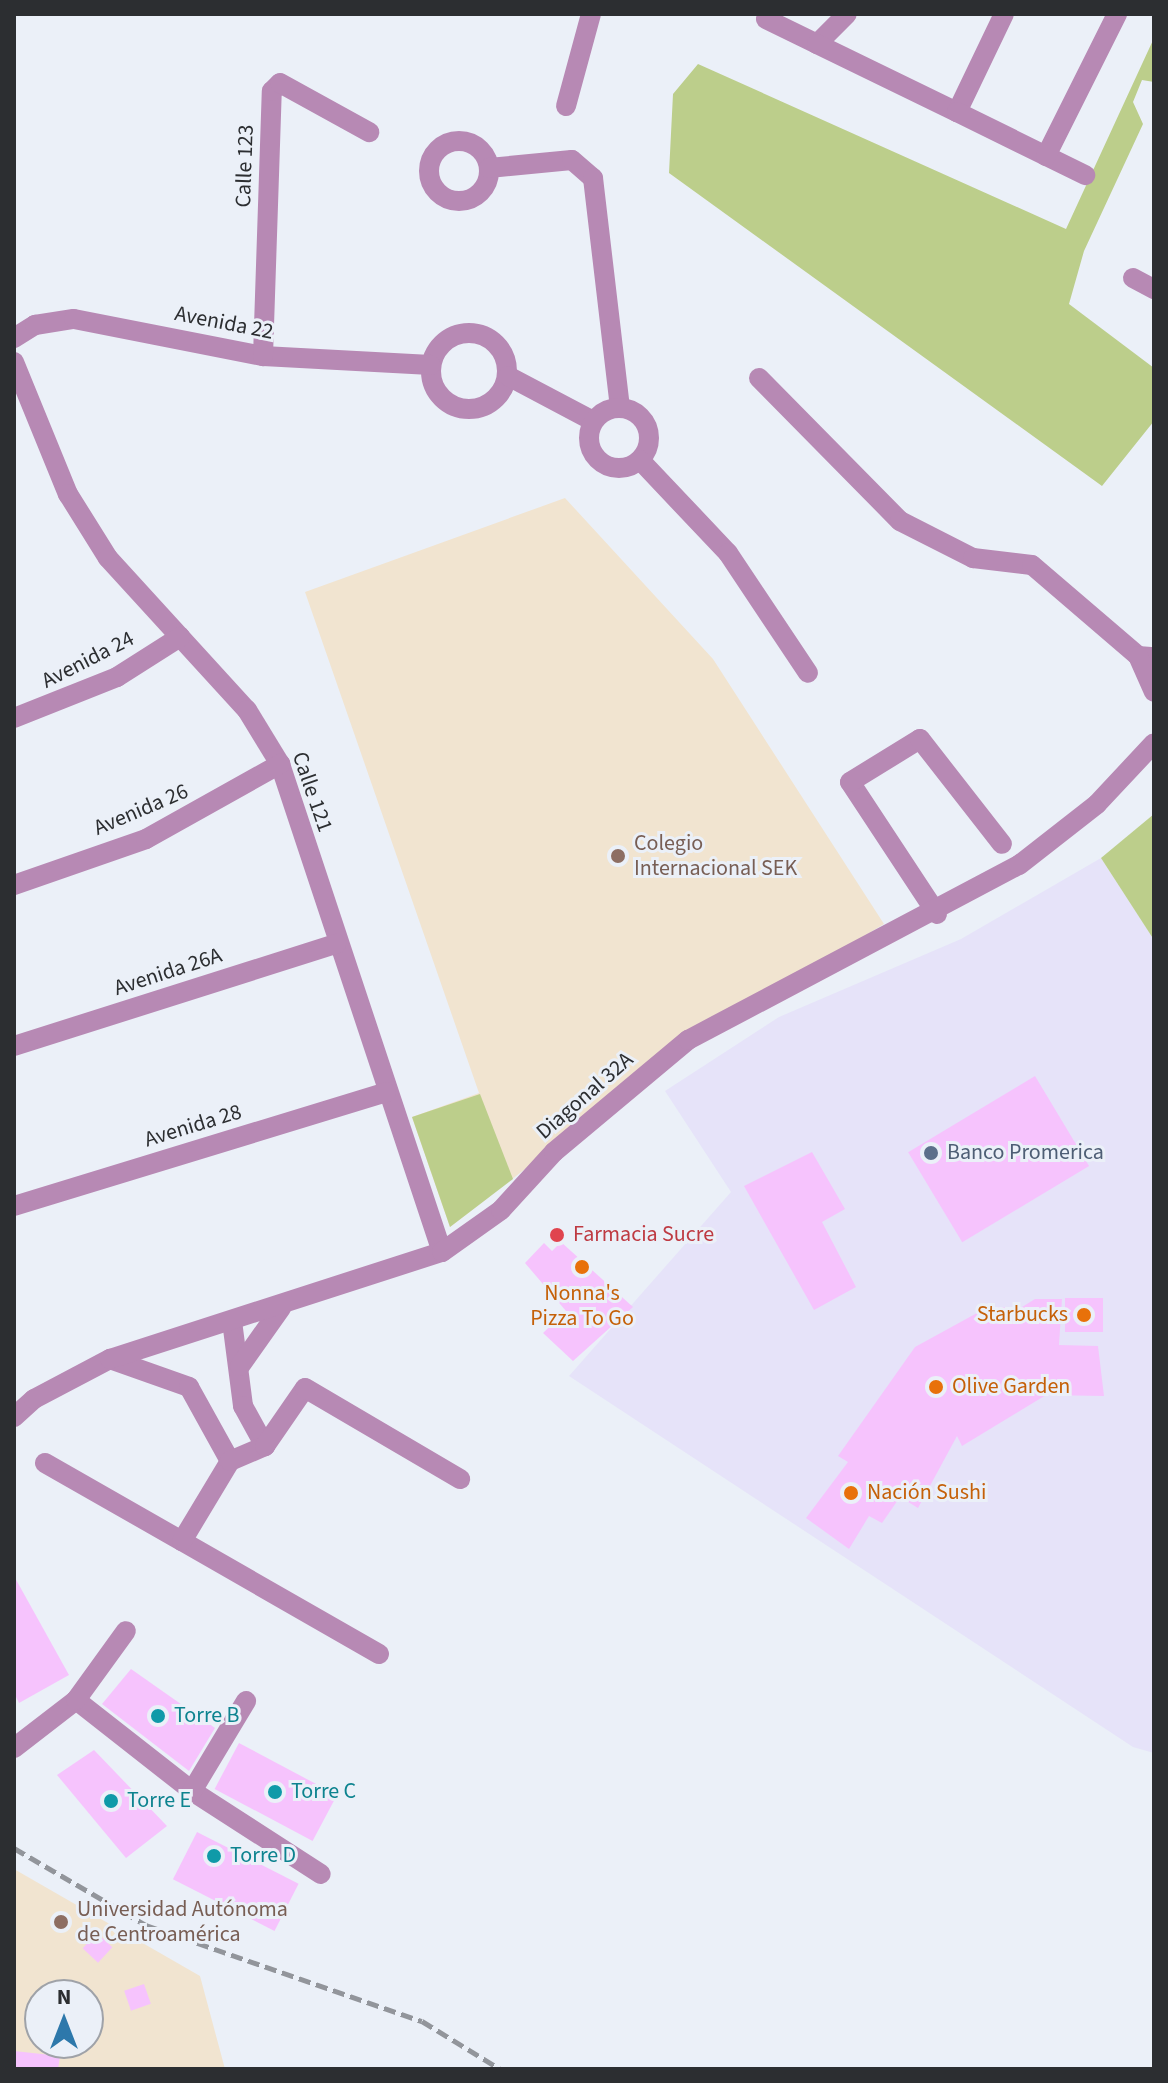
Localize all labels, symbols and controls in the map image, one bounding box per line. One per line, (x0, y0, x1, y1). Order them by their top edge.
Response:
street label: Calle 123 (230, 124, 260, 208)
street label: Avenida 22 (172, 301, 276, 345)
street label: Avenida 24 (38, 626, 138, 694)
street label: Calle 121 (286, 748, 338, 836)
street label: Avenida 26 (90, 778, 192, 842)
place label: Colegio Internacional SEK (634, 830, 797, 882)
marker: Colegio Internacional SEK (609, 847, 627, 865)
street label: Avenida 26A (111, 942, 225, 1002)
street label: Diagonal 32A (531, 1047, 639, 1145)
street label: Avenida 28 (141, 1099, 245, 1153)
place label: Banco Promerica (947, 1140, 1104, 1166)
marker: Banco Promerica (922, 1144, 940, 1162)
place label: Farmacia Sucre (573, 1222, 714, 1248)
marker: Farmacia Sucre (548, 1226, 566, 1244)
marker: Nonna's Pizza To Go (573, 1258, 591, 1276)
place label: Nonna's Pizza To Go (530, 1280, 634, 1332)
place label: Starbucks (977, 1302, 1068, 1328)
marker: Starbucks (1075, 1306, 1093, 1324)
place label: Olive Garden (952, 1374, 1070, 1400)
marker: Olive Garden (927, 1378, 945, 1396)
place label: Nación Sushi (867, 1480, 986, 1506)
marker: Nación Sushi (842, 1484, 860, 1502)
place label: Torre B (174, 1703, 240, 1729)
marker: Torre B (149, 1707, 167, 1725)
place label: Torre C (291, 1779, 356, 1805)
marker: Torre C (266, 1783, 284, 1801)
place label: Torre E (127, 1788, 191, 1814)
marker: Torre E (102, 1792, 120, 1810)
place label: Torre D (230, 1843, 296, 1869)
marker: Torre D (205, 1847, 223, 1865)
place label: Universidad Autónoma de Centroamérica (77, 1896, 288, 1948)
marker: Universidad Autónoma de Centroamérica (52, 1913, 70, 1931)
north arrow (24, 1979, 104, 2059)
text: N (57, 1981, 71, 2013)

